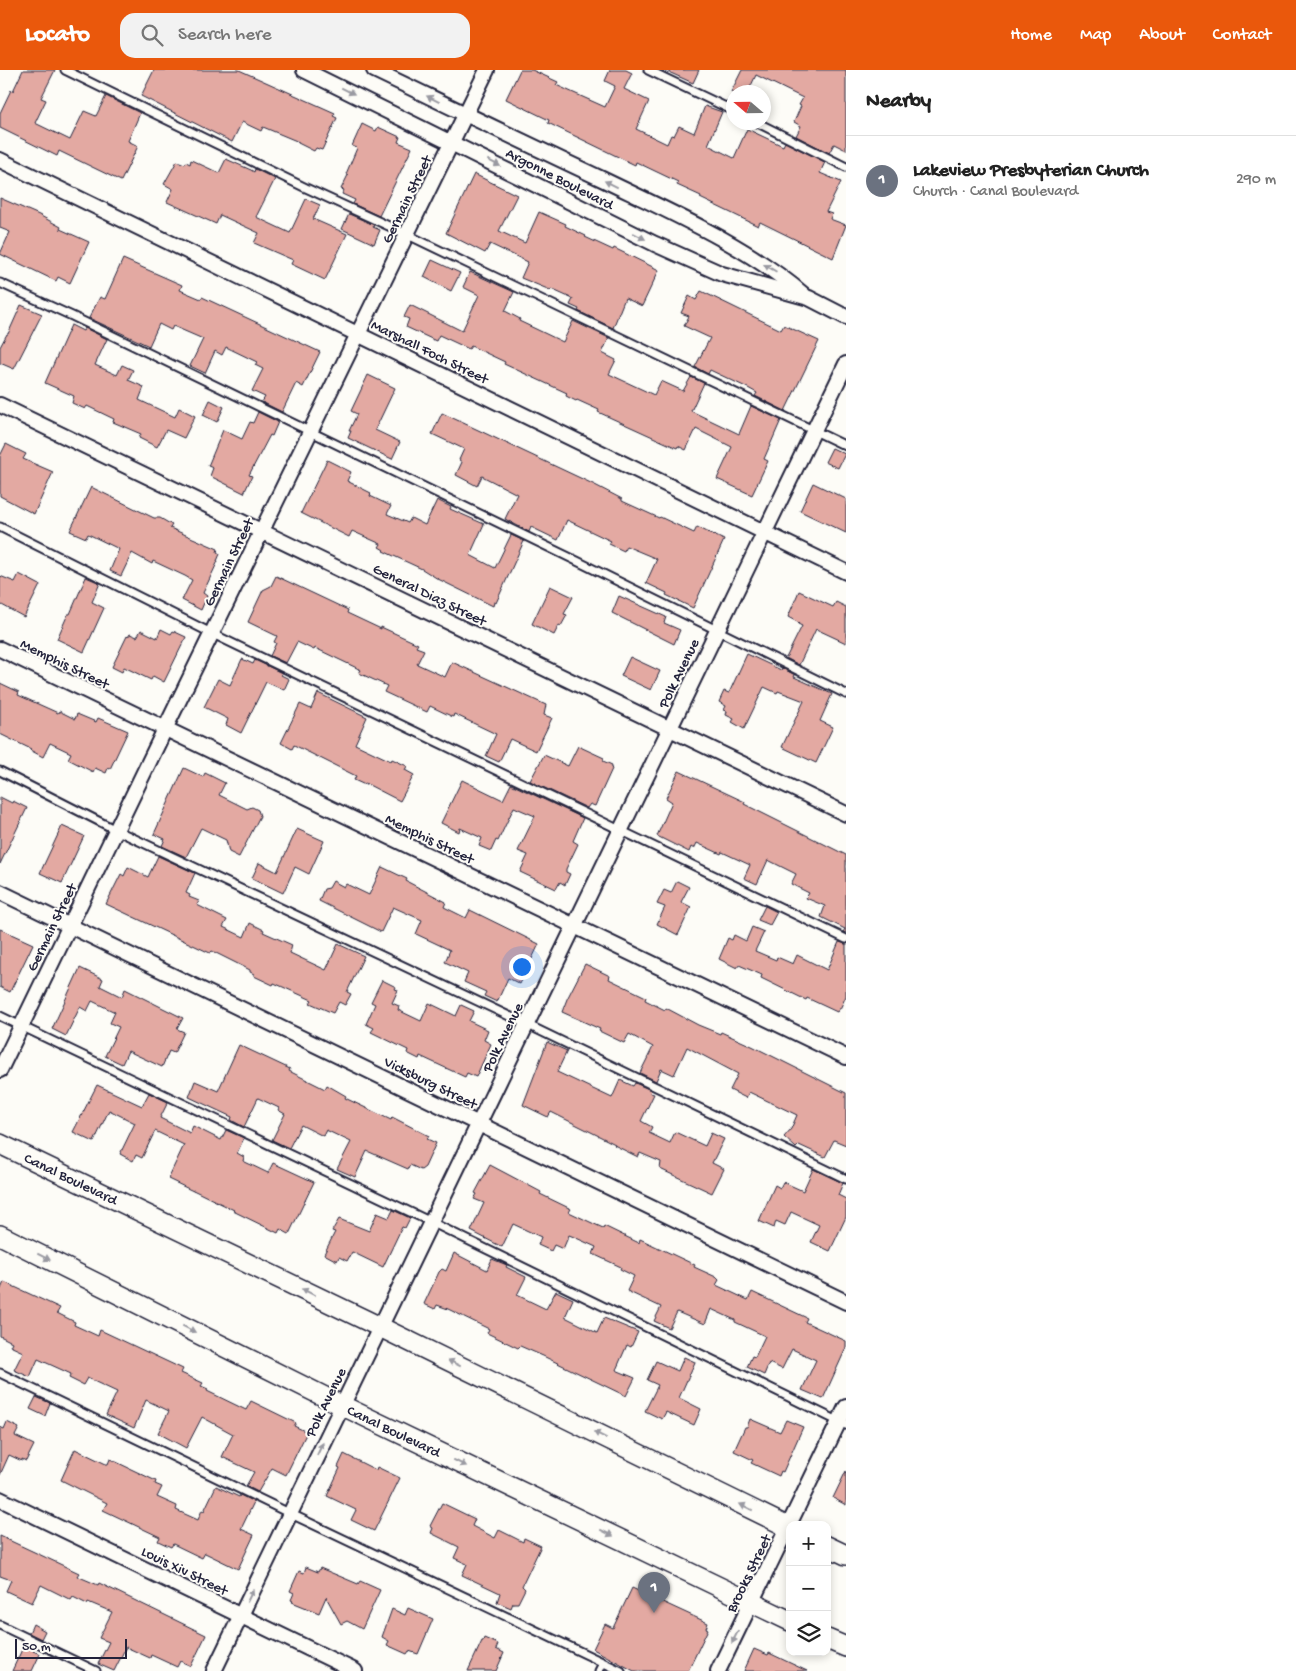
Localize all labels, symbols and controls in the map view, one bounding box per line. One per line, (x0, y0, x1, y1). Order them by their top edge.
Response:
search box (120, 13, 470, 58)
text: Locato (25, 21, 90, 50)
icon: search (138, 21, 166, 49)
text: Search here (178, 24, 272, 47)
text: Home (1010, 25, 1052, 46)
text: Map (1080, 25, 1111, 46)
text: About (1139, 25, 1185, 46)
text: Contact (1213, 25, 1271, 46)
north arrow (726, 85, 771, 130)
one-way arrow (341, 87, 355, 95)
text: Nearby (866, 90, 931, 115)
one-way arrow (426, 94, 440, 102)
street label: Argonne Boulevard (502, 145, 617, 215)
street label: Germain Street (379, 151, 438, 247)
one-way arrow (486, 159, 501, 167)
text: Lakeview Presbyterian Church (913, 160, 1149, 183)
text: 1 (879, 171, 885, 190)
text: 290 m (1236, 171, 1276, 190)
one-way arrow (604, 180, 618, 188)
text: Church · Canal Boulevard (913, 183, 1078, 202)
one-way arrow (632, 232, 646, 240)
one-way arrow (764, 264, 777, 273)
street label: Marshall Foch Street (368, 317, 492, 390)
street label: Germain Street (201, 514, 260, 610)
street label: General Diaz Street (369, 561, 491, 632)
street label: Memphis Street (17, 636, 113, 695)
street label: Polk Avenue (655, 636, 704, 712)
street label: Memphis Street (382, 811, 478, 870)
street label: Germain Street (24, 879, 83, 975)
your location (509, 954, 535, 980)
street label: Polk Avenue (479, 1000, 528, 1076)
street label: Vicksburg Street (380, 1053, 481, 1115)
street label: Canal Boulevard (21, 1150, 121, 1211)
one-way arrow (36, 1252, 51, 1261)
one-way arrow (301, 1288, 315, 1296)
one-way arrow (182, 1325, 196, 1333)
one-way arrow (447, 1359, 461, 1367)
street label: Polk Avenue (302, 1365, 351, 1441)
street label: Canal Boulevard (344, 1402, 444, 1463)
one-way arrow (593, 1431, 607, 1439)
one-way arrow (316, 1442, 324, 1456)
one-way arrow (453, 1458, 468, 1467)
one-way arrow (739, 1503, 753, 1511)
map controls (786, 1521, 831, 1656)
button: + (786, 1521, 831, 1566)
one-way arrow (600, 1529, 614, 1537)
street label: Brooks Street (723, 1530, 777, 1617)
street label: Louis Xiv Street (138, 1543, 232, 1601)
button: − (786, 1566, 831, 1611)
pin: 1 (638, 1572, 670, 1613)
one-way arrow (246, 1588, 254, 1603)
button: layers (786, 1611, 831, 1656)
one-way arrow (731, 1630, 739, 1644)
scale bar (15, 1636, 128, 1659)
text: 50 m (22, 1639, 51, 1656)

